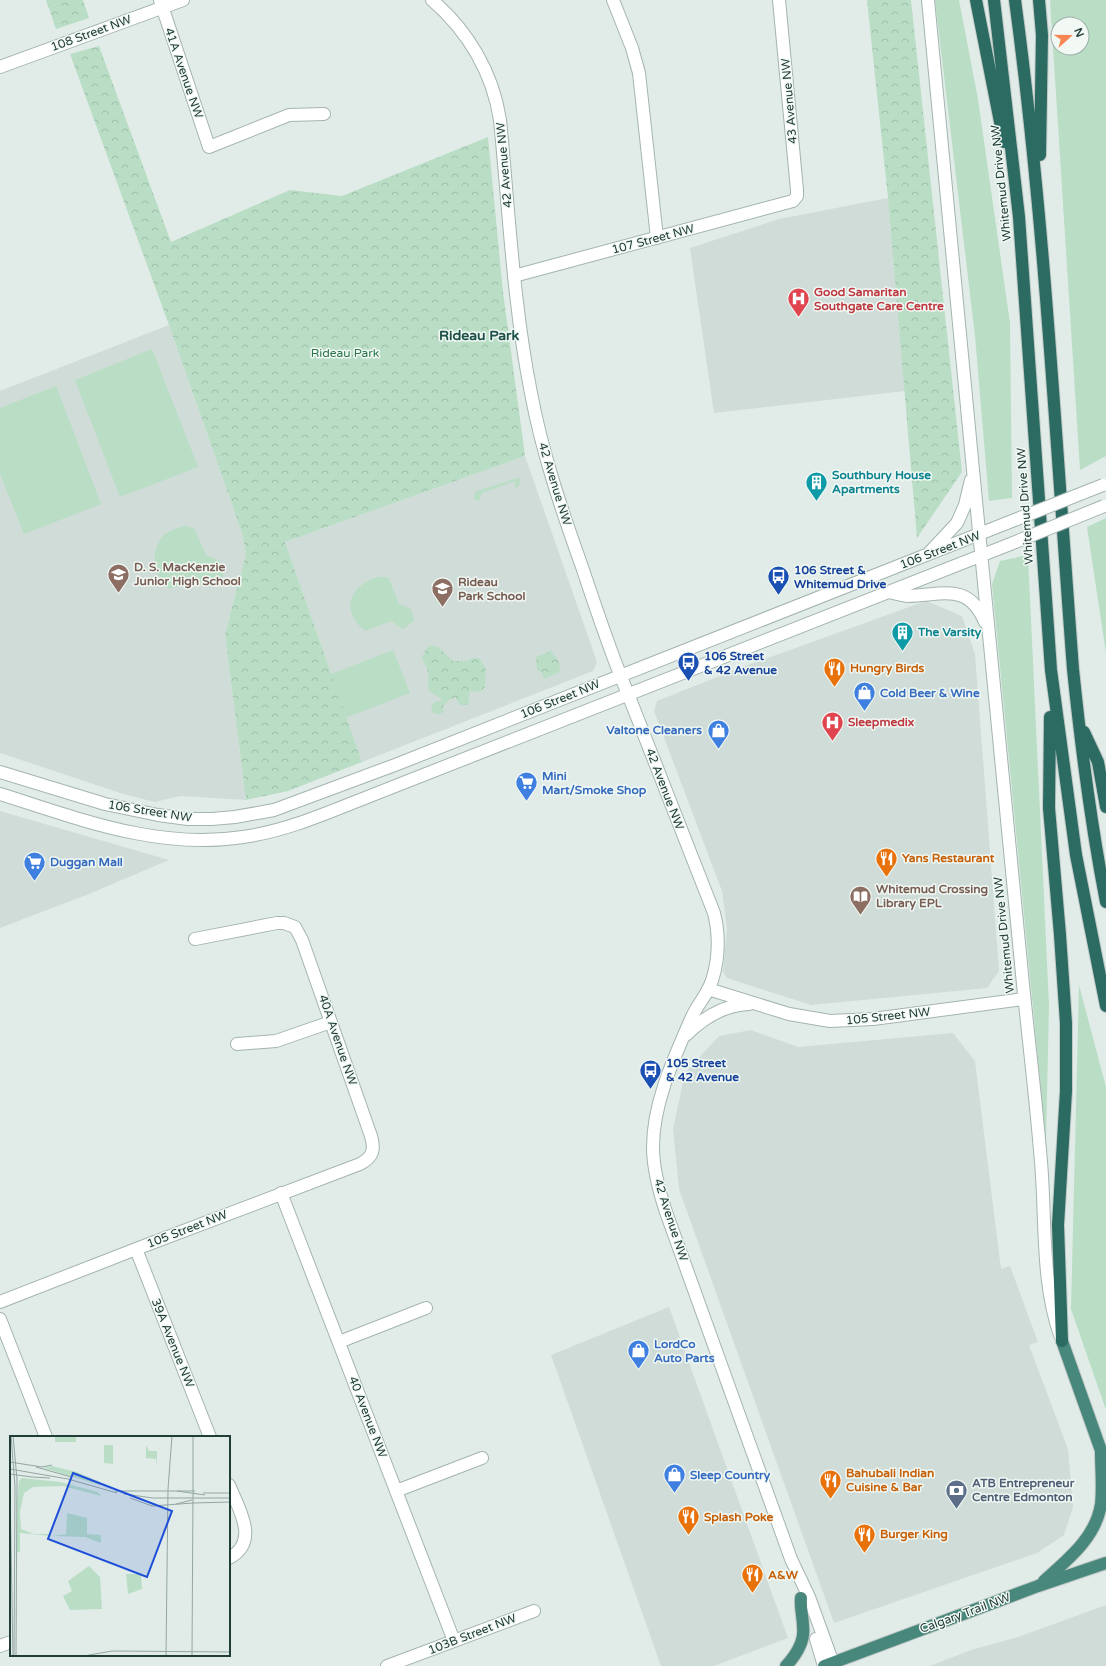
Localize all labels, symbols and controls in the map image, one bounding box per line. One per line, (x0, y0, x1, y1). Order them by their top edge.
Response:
street label: 108 Street NW (49, 12, 133, 54)
north arrow (1050, 16, 1090, 56)
street label: 41A Avenue NW (162, 26, 206, 120)
text: N (1071, 26, 1087, 39)
street label: 43 Avenue NW (778, 58, 800, 144)
street label: 42 Avenue NW (493, 122, 515, 208)
street label: Whitemud Drive NW (988, 124, 1014, 242)
street label: 107 Street NW (610, 221, 696, 257)
place label: Good Samaritan Southgate Care Centre (814, 285, 944, 314)
hospital icon: Good Samaritan Southgate Care Centre (786, 286, 812, 319)
district label: Rideau Park (439, 327, 519, 344)
park label: Rideau Park (311, 346, 380, 360)
street label: 42 Avenue NW (536, 441, 574, 527)
street label: Whitemud Drive NW (1014, 447, 1036, 565)
place label: Southbury House Apartments (832, 468, 931, 497)
building icon: Southbury House Apartments (803, 469, 829, 502)
street label: 106 Street NW (898, 528, 982, 572)
place label: D. S. MacKenzie Junior High School (133, 560, 241, 589)
school or university icon: D. S. MacKenzie Junior High School (105, 561, 131, 594)
place label: 106 Street & Whitemud Drive (794, 563, 886, 591)
bus stop icon: 106 Street & Whitemud Drive (766, 564, 792, 597)
place label: Rideau Park School (458, 575, 525, 603)
school or university icon: Rideau Park School (430, 576, 456, 609)
building icon: The Varsity (890, 619, 916, 652)
place label: The Varsity (917, 625, 982, 640)
place label: 106 Street & 42 Avenue (704, 649, 777, 677)
bus stop icon: 106 Street & 42 Avenue (676, 650, 702, 683)
restaurant icon: Hungry Birds (822, 655, 848, 688)
place label: Hungry Birds (850, 661, 924, 676)
street label: 106 Street NW (518, 677, 602, 721)
shop icon: Cold Beer & Wine (851, 680, 877, 713)
place label: Cold Beer & Wine (880, 686, 980, 700)
hospital icon: Sleepmedix (819, 709, 845, 742)
place label: Sleepmedix (848, 715, 915, 730)
shop icon: Valtone Cleaners (705, 717, 731, 750)
place label: Valtone Cleaners (606, 723, 702, 737)
street label: 42 Avenue NW (643, 746, 687, 832)
place label: Mini Mart/Smoke Shop (542, 769, 647, 798)
supermarket icon: Mini Mart/Smoke Shop (514, 770, 540, 803)
street label: 106 Street NW (107, 797, 193, 825)
restaurant icon: Yans Restaurant (873, 845, 899, 878)
supermarket icon: Duggan Mall (21, 849, 47, 882)
place label: Yans Restaurant (902, 851, 995, 865)
place label: Duggan Mall (50, 855, 123, 870)
street label: Whitemud Drive NW (991, 876, 1017, 994)
place label: Whitemud Crossing Library EPL (876, 882, 988, 911)
library icon: Whitemud Crossing Library EPL (848, 883, 874, 916)
street label: 40A Avenue NW (316, 993, 360, 1087)
street label: 105 Street NW (845, 1005, 931, 1027)
place label: 105 Street & 42 Avenue (666, 1056, 739, 1084)
bus stop icon: 105 Street & 42 Avenue (638, 1057, 664, 1090)
street label: 42 Avenue NW (651, 1177, 691, 1263)
street label: 105 Street NW (145, 1207, 229, 1251)
street label: 39A Avenue NW (149, 1296, 197, 1390)
place label: LordCo Auto Parts (654, 1337, 715, 1365)
shop icon: LordCo Auto Parts (625, 1338, 651, 1371)
street label: 40 Avenue NW (346, 1374, 390, 1460)
inset map (10, 1436, 230, 1656)
shop icon: Sleep Country (662, 1462, 688, 1495)
place label: Bahubali Indian Cuisine & Bar (846, 1466, 934, 1494)
restaurant icon: Bahubali Indian Cuisine & Bar (818, 1467, 844, 1500)
place label: Sleep Country (690, 1468, 771, 1483)
place label: ATB Entrepreneur Centre Edmonton (972, 1476, 1075, 1504)
bank icon: ATB Entrepreneur Centre Edmonton (943, 1477, 969, 1510)
restaurant icon: Splash Poke (675, 1504, 701, 1537)
place label: Splash Poke (704, 1510, 773, 1525)
restaurant icon: Burger King (851, 1521, 877, 1554)
place label: Burger King (880, 1527, 948, 1542)
restaurant icon: A&W (739, 1562, 765, 1595)
place label: A&W (768, 1568, 799, 1582)
street label: Calgary Trail NW (918, 1590, 1012, 1636)
street label: 103B Street NW (426, 1611, 518, 1657)

